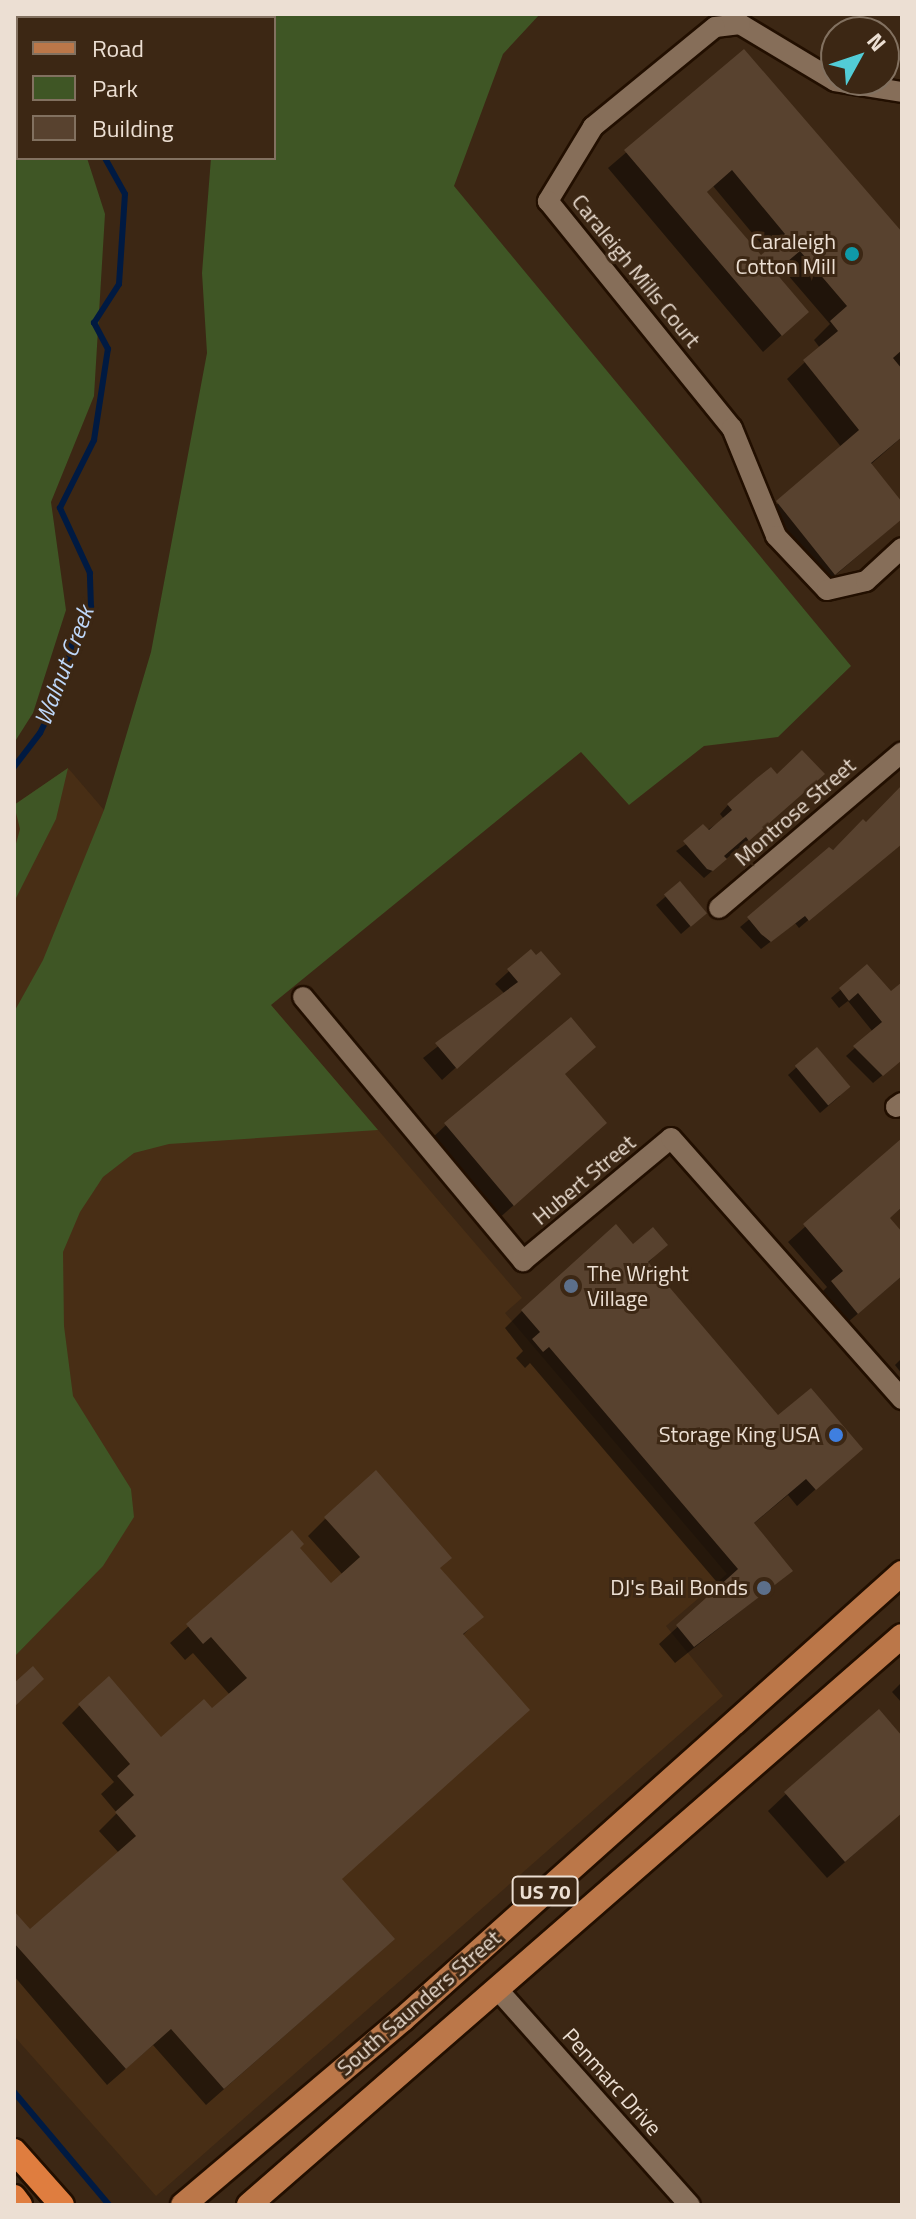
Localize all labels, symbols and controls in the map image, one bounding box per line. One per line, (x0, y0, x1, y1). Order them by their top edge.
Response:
legend (16, 16, 276, 160)
north arrow (820, 16, 900, 96)
text: N (859, 25, 895, 59)
text: Road (92, 30, 144, 66)
text: Park (92, 70, 138, 106)
text: Building (92, 110, 174, 146)
street label: Caraleigh Mills Court (566, 189, 706, 353)
place label: Caraleigh Cotton Mill (736, 228, 836, 280)
marker: Caraleigh Cotton Mill (843, 245, 861, 263)
water label: Walnut Creek (28, 602, 100, 730)
street label: Montrose Street (729, 752, 861, 872)
street label: Hubert Street (527, 1129, 641, 1231)
place label: The Wright Village (587, 1260, 689, 1312)
marker: The Wright Village (562, 1277, 580, 1295)
place label: Storage King USA (659, 1422, 820, 1448)
marker: Storage King USA (827, 1426, 845, 1444)
place label: DJ's Bail Bonds (610, 1575, 748, 1601)
marker: DJ's Bail Bonds (755, 1579, 773, 1597)
road number: US 70 (511, 1875, 579, 1907)
street label: South Saunders Street (332, 1925, 506, 2081)
street label: Penmarc Drive (557, 2023, 667, 2141)

